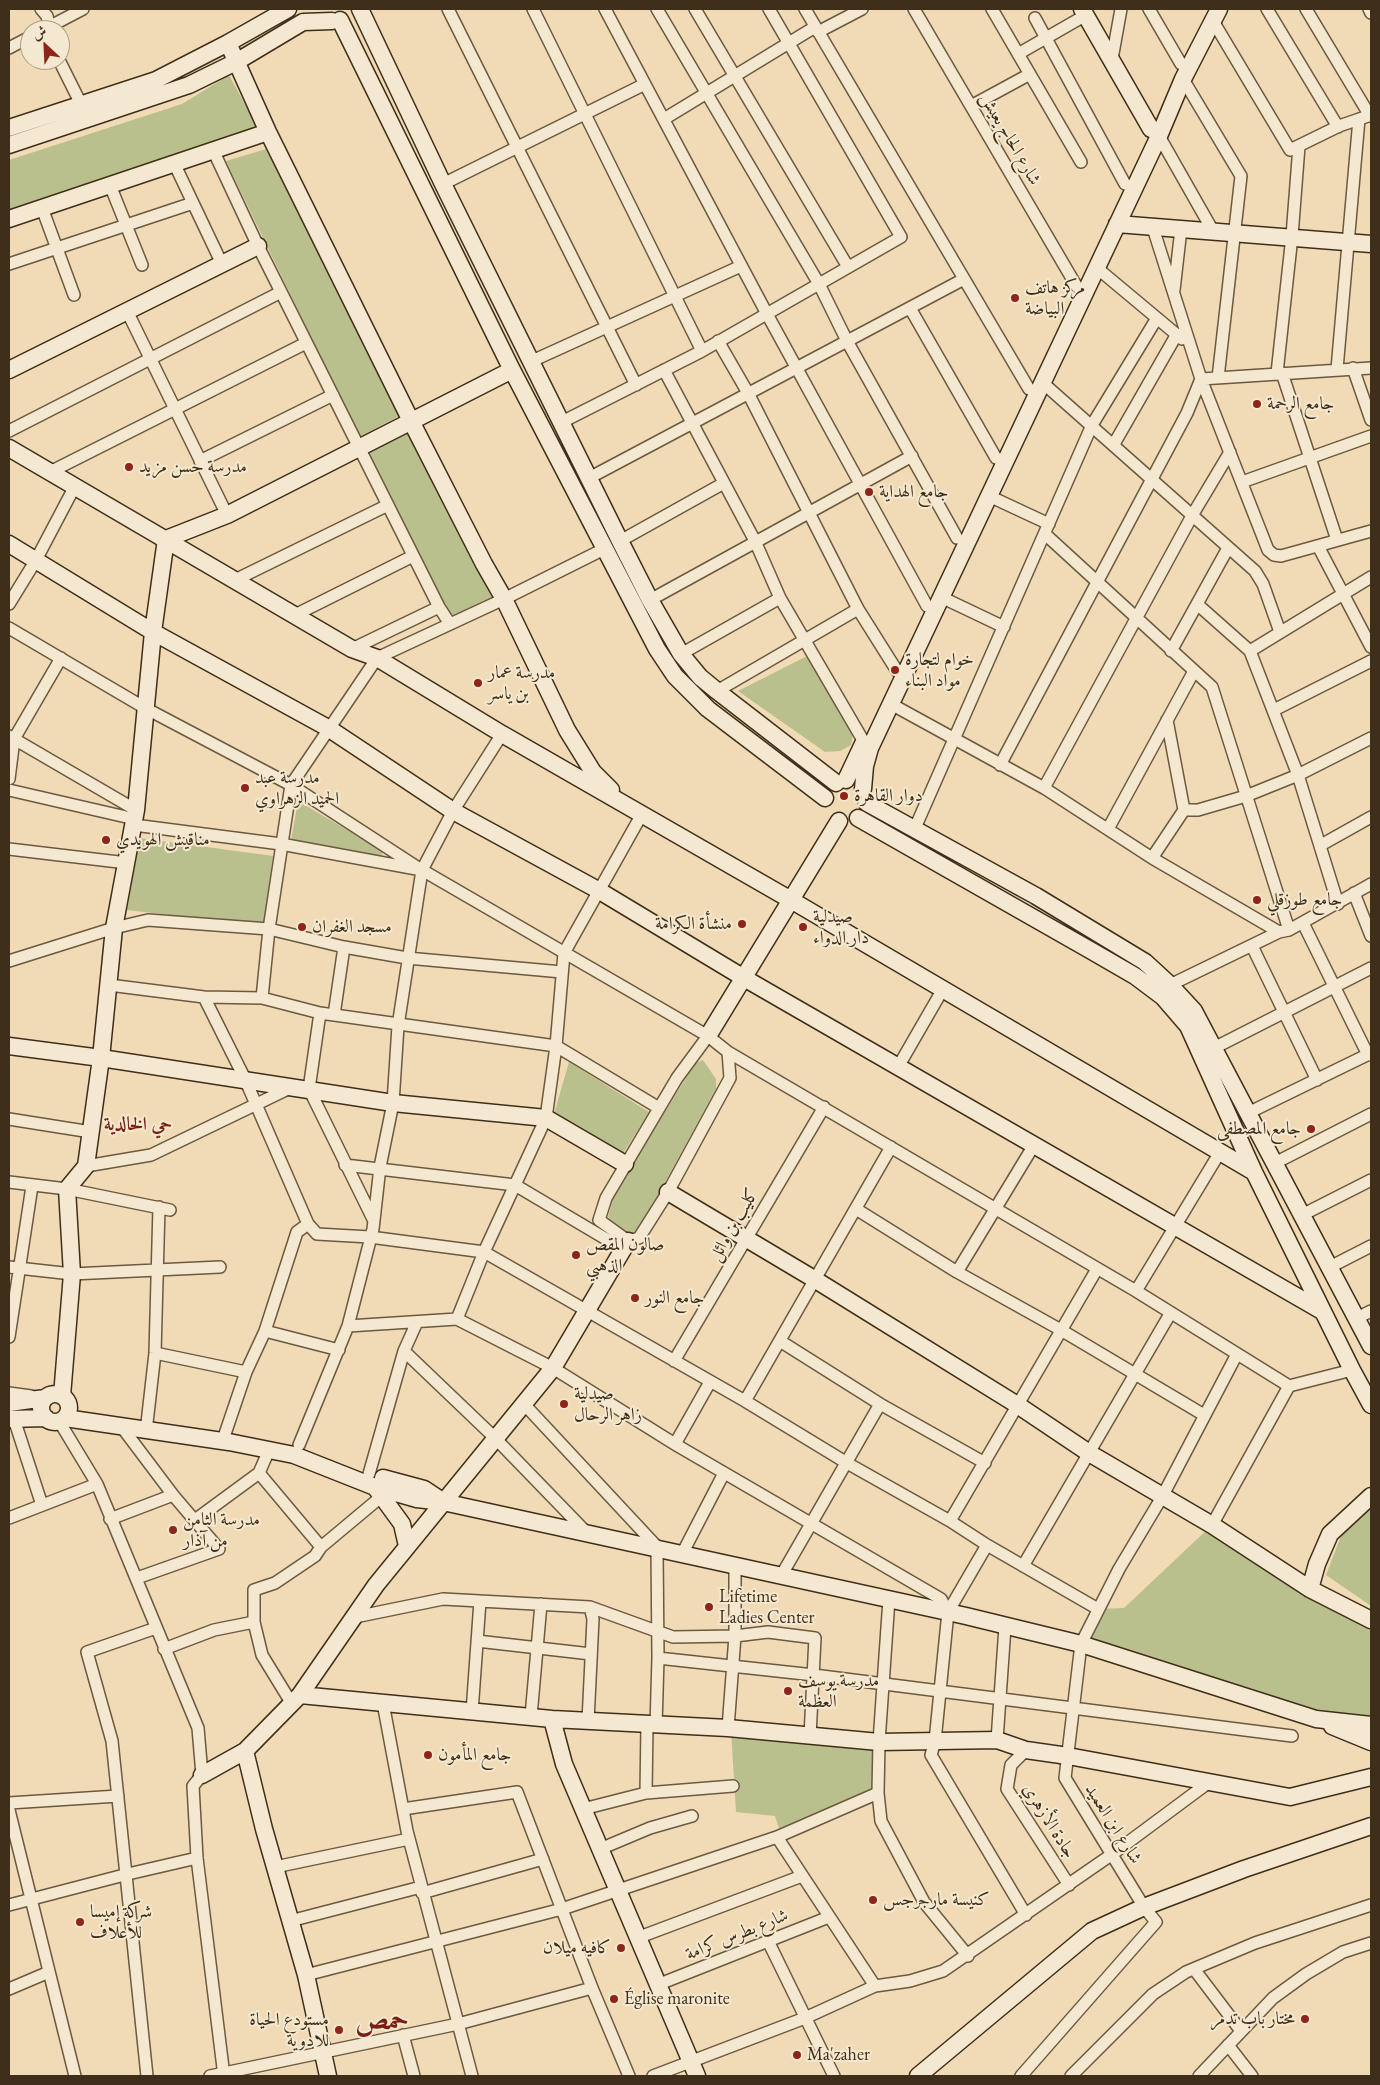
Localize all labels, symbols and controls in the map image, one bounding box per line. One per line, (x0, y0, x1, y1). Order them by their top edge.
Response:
north arrow (20, 20, 70, 70)
text: ش (29, 21, 49, 43)
street label: شارع الحاج يعيش (975, 89, 1045, 189)
place label: مركز هاتف البياضة (1025, 277, 1085, 320)
marker: مركز هاتف البياضة (1009, 292, 1021, 304)
place label: جامع الرحمة (1267, 393, 1335, 415)
marker: جامع الرحمة (1251, 398, 1263, 410)
place label: مدرسة حسن مزيد (139, 456, 247, 478)
marker: مدرسة حسن مزيد (123, 461, 135, 473)
place label: جامع الهداية (879, 481, 948, 503)
marker: جامع الهداية (863, 486, 875, 498)
place label: خوام لتجارة مواد البناء (905, 649, 974, 692)
place label: مدرسة عمار بن ياسر (488, 662, 555, 704)
marker: خوام لتجارة مواد البناء (889, 664, 901, 676)
marker: مدرسة عمار بن ياسر (472, 677, 484, 689)
place label: مدرسة عبد الحميد الزهراوي (255, 767, 339, 810)
marker: مدرسة عبد الحميد الزهراوي (239, 782, 251, 794)
place label: دوار القاهرة (854, 785, 923, 807)
marker: دوار القاهرة (838, 790, 850, 802)
place label: مناقيش الهويدي (116, 829, 210, 851)
marker: مناقيش الهويدي (100, 834, 112, 846)
place label: جامع طوزقلي (1267, 889, 1342, 911)
marker: جامع طوزقلي (1251, 894, 1263, 906)
place label: صيدلية دار الدواء (813, 906, 869, 949)
place label: منشأة الكرامة (655, 913, 732, 935)
place label: مسجد الغفران (312, 916, 392, 938)
marker: منشأة الكرامة (736, 918, 748, 930)
marker: مسجد الغفران (296, 921, 308, 933)
marker: صيدلية دار الدواء (797, 921, 809, 933)
district label: حي الخالدية (104, 1114, 172, 1136)
place label: جامع المصطفى (1217, 1118, 1301, 1140)
marker: جامع المصطفى (1305, 1123, 1317, 1135)
street label: كليب بن وائل (704, 1185, 764, 1265)
place label: صالون المقص الذهبي (586, 1234, 664, 1276)
marker: صالون المقص الذهبي (570, 1249, 582, 1261)
place label: جامع النور (645, 1287, 704, 1309)
marker: جامع النور (629, 1292, 641, 1304)
place label: صيدلية زاهر الرحال (574, 1383, 642, 1426)
marker: صيدلية زاهر الرحال (558, 1398, 570, 1410)
place label: مدرسة الثامن من آذار (183, 1509, 260, 1552)
marker: مدرسة الثامن من آذار (167, 1524, 179, 1536)
place label: Lifetime Ladies Center (719, 1586, 815, 1628)
marker: Lifetime Ladies Center (703, 1601, 715, 1613)
place label: مدرسة يوسف العظمة (798, 1670, 879, 1712)
marker: مدرسة يوسف العظمة (782, 1685, 794, 1697)
place label: جامع المأمون (438, 1744, 512, 1766)
marker: جامع المأمون (422, 1749, 434, 1761)
street label: جادة الأزهري (1018, 1780, 1080, 1862)
street label: شارع ابن العميد (1080, 1780, 1146, 1868)
place label: كنيسة مارجرجس (883, 1889, 990, 1911)
marker: كنيسة مارجرجس (867, 1894, 879, 1906)
place label: شركة إميسا للأعلاف (90, 1901, 152, 1944)
street label: شارع بطرس كرامة (683, 1905, 791, 1965)
marker: شركة إميسا للأعلاف (74, 1916, 86, 1928)
place label: كافيه ميلان (543, 1937, 611, 1959)
marker: كافيه ميلان (615, 1942, 627, 1954)
place label: Église maronite (624, 1988, 730, 2010)
marker: Église maronite (608, 1993, 620, 2005)
district label: حمص (355, 2004, 409, 2038)
place label: مختار باب تدمر (1211, 2008, 1295, 2030)
place label: مستودع الحياة للادوية (249, 2009, 329, 2052)
marker: مختار باب تدمر (1299, 2013, 1311, 2025)
marker: مستودع الحياة للادوية (333, 2024, 345, 2036)
place label: Ma'zaher (807, 2044, 870, 2066)
marker: Ma'zaher (791, 2049, 803, 2061)

